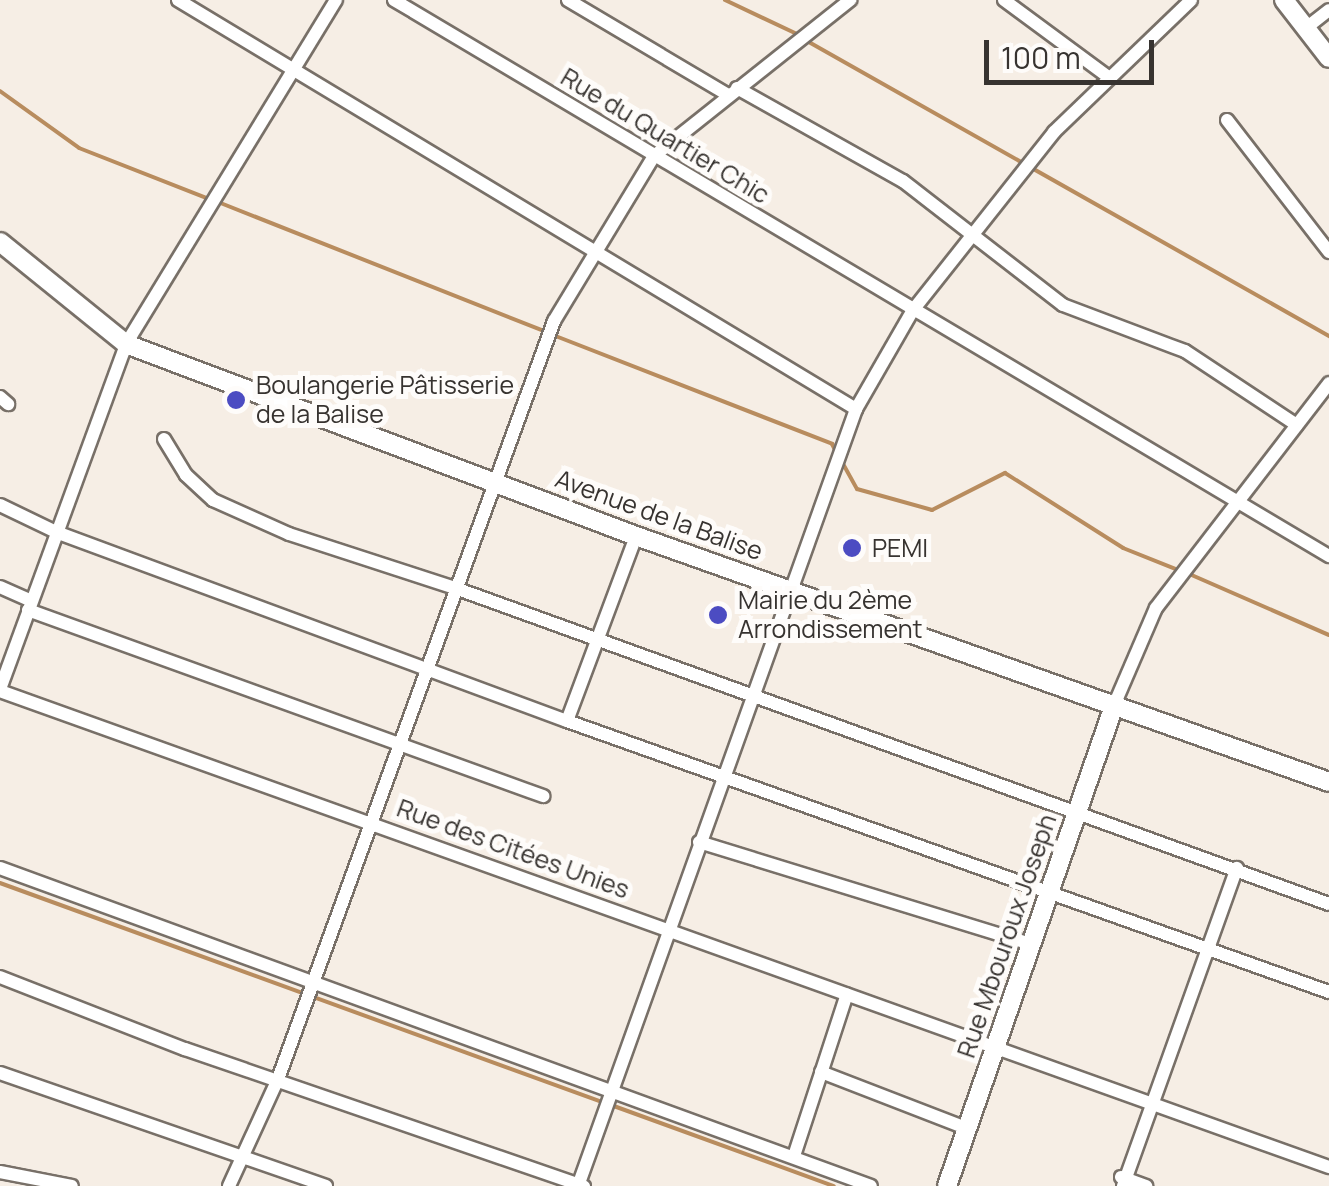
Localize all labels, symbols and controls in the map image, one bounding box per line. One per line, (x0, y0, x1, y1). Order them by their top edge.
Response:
scale bar (989, 20, 1159, 82)
text: 100 m (1001, 37, 1081, 78)
street label: Rue du Quartier Chic (555, 62, 775, 210)
place label: Boulangerie Pâtisserie de la Balise (256, 371, 514, 430)
marker: Boulangerie Pâtisserie de la Balise (225, 389, 247, 411)
street label: Avenue de la Balise (551, 464, 767, 566)
place label: PEMI (872, 533, 928, 563)
marker: PEMI (841, 537, 863, 559)
place label: Mairie du 2ème Arrondissement (738, 586, 923, 645)
marker: Mairie du 2ème Arrondissement (707, 604, 729, 626)
street label: Rue des Citées Unies (393, 793, 633, 905)
street label: Rue Mbouroux Joseph (951, 810, 1063, 1062)

